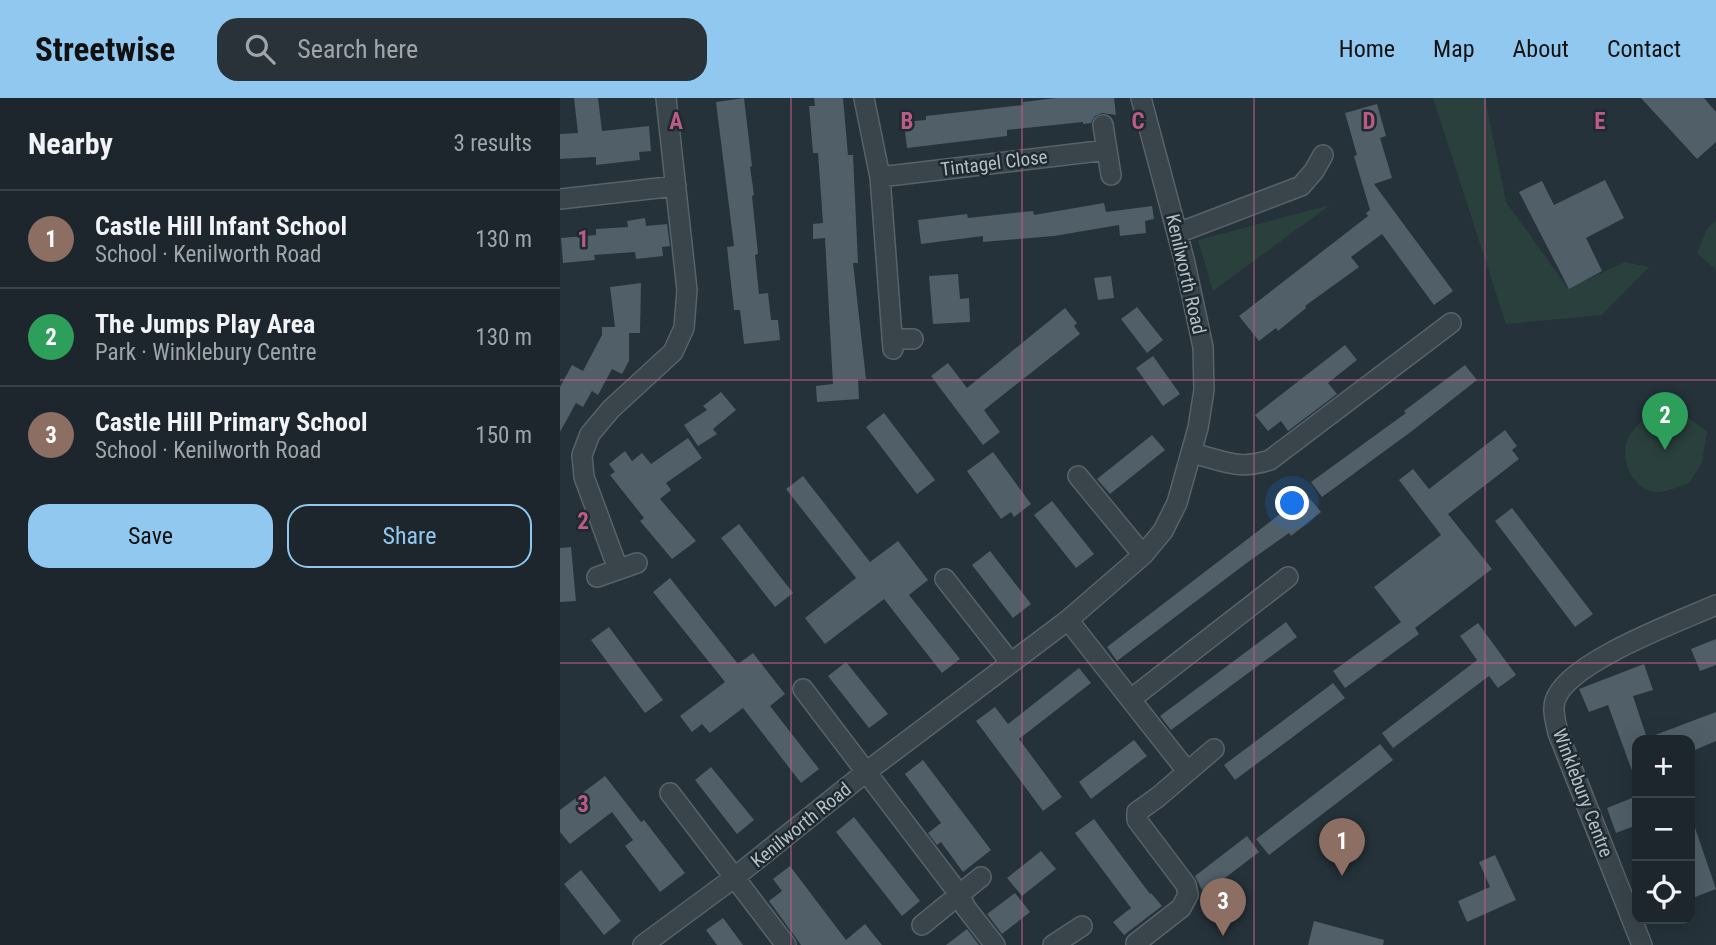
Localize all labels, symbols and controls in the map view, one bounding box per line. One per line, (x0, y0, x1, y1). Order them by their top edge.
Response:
search box (217, 18, 707, 81)
text: Streetwise (35, 30, 175, 69)
icon: search (241, 30, 279, 68)
text: Search here (297, 34, 418, 64)
text: Home (1339, 35, 1395, 63)
text: Map (1433, 35, 1475, 63)
text: About (1513, 35, 1569, 63)
text: Contact (1607, 35, 1681, 63)
text: A (669, 108, 683, 135)
text: B (901, 108, 913, 135)
text: C (1131, 108, 1145, 135)
text: D (1363, 108, 1376, 135)
text: E (1594, 108, 1606, 135)
text: Nearby (28, 126, 113, 161)
text: 3 results (454, 130, 532, 157)
street label: Tintagel Close (939, 145, 1049, 181)
text: Castle Hill Infant School (95, 211, 347, 241)
street label: Kenilworth Road (1161, 212, 1211, 336)
text: 1 (45, 226, 57, 253)
text: 130 m (475, 226, 532, 253)
text: 1 (577, 226, 589, 253)
text: School · Kenilworth Road (95, 241, 321, 268)
text: The Jumps Play Area (95, 309, 315, 339)
text: 2 (45, 324, 57, 351)
text: 130 m (475, 324, 532, 351)
text: Park · Winklebury Centre (95, 339, 316, 366)
pin: 2 (1642, 392, 1688, 450)
text: Castle Hill Primary School (95, 407, 368, 437)
text: 3 (45, 422, 57, 449)
text: 150 m (475, 422, 532, 449)
text: School · Kenilworth Road (95, 437, 321, 464)
your location (1275, 486, 1309, 520)
button: Save (28, 504, 273, 568)
button: Share (287, 504, 532, 568)
text: 2 (577, 508, 589, 535)
street label: Winklebury Centre (1548, 726, 1618, 861)
map controls (1632, 735, 1695, 924)
button: + (1632, 735, 1695, 798)
street label: Kenilworth Road (746, 778, 856, 872)
text: 3 (577, 791, 589, 818)
button: − (1632, 798, 1695, 861)
pin: 1 (1319, 818, 1365, 876)
button: locate (1632, 861, 1695, 924)
pin: 3 (1200, 878, 1246, 936)

